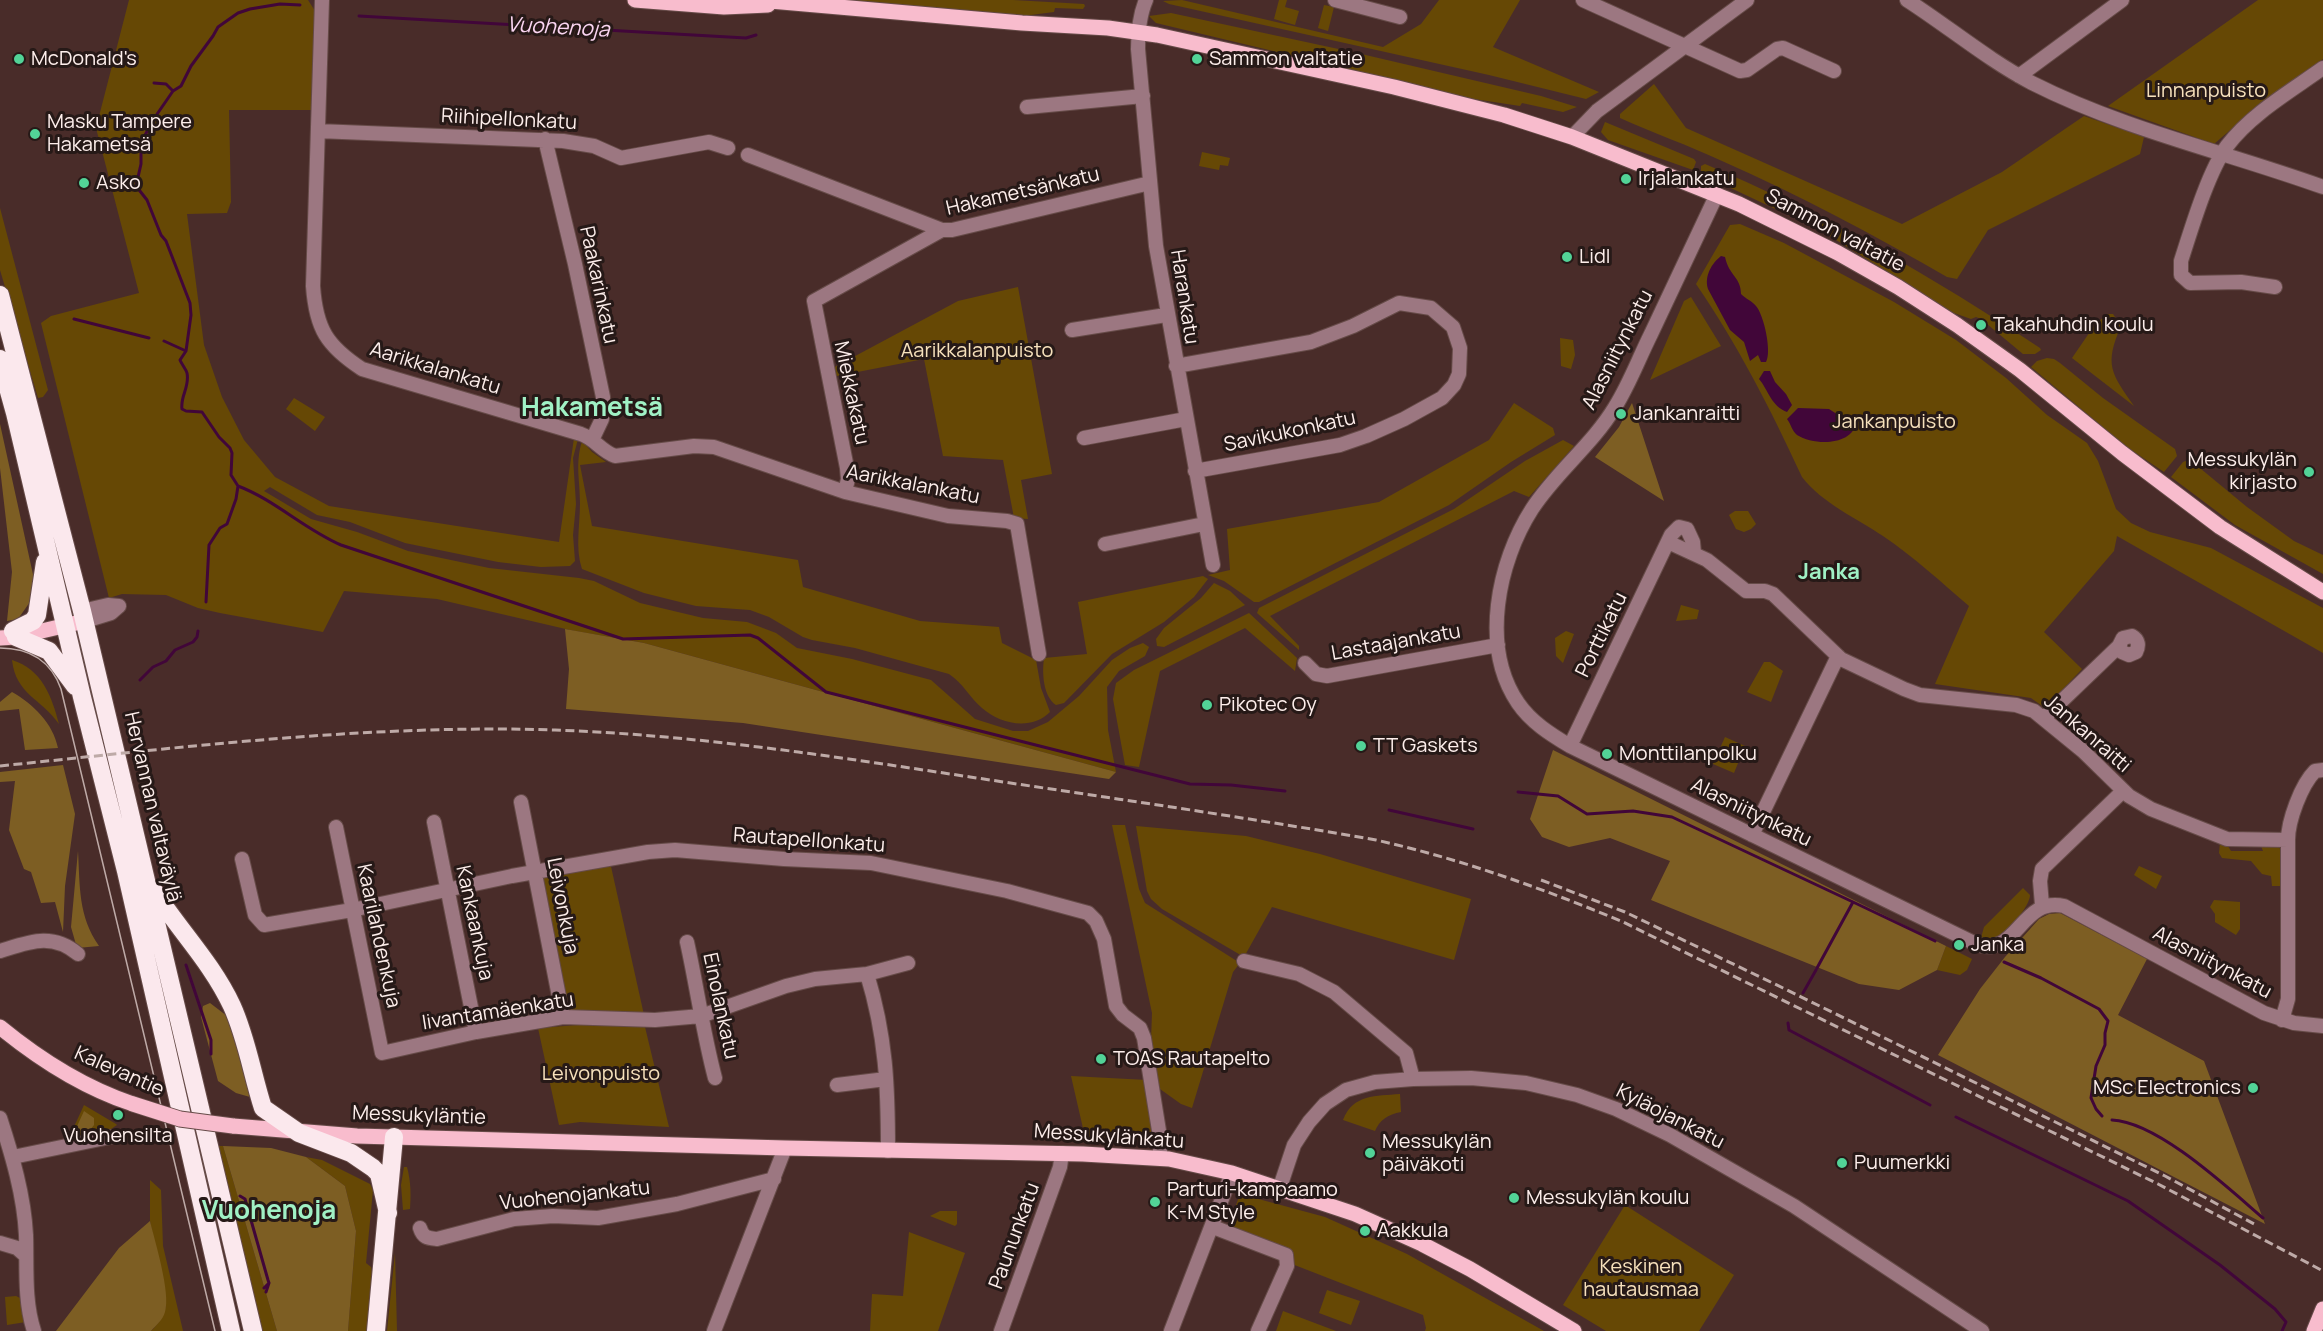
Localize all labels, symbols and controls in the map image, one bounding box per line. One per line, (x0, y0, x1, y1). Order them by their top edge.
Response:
water label: Vuohenoja (506, 13, 610, 43)
place label: McDonald's (31, 47, 137, 71)
place label: Sammon valtatie (1209, 47, 1363, 71)
marker: McDonald's (12, 52, 26, 66)
marker: Sammon valtatie (1190, 52, 1204, 66)
park label: Linnanpuisto (2146, 79, 2266, 103)
street label: Riihipellonkatu (440, 104, 578, 136)
place label: Masku Tampere Hakametsä (47, 110, 192, 157)
marker: Masku Tampere Hakametsä (28, 127, 42, 141)
street label: Hakametsänkatu (944, 163, 1102, 221)
place label: Irjalankatu (1638, 167, 1735, 191)
place label: Asko (96, 171, 141, 195)
marker: Irjalankatu (1619, 172, 1633, 186)
marker: Asko (77, 176, 91, 190)
street label: Sammon valtatie (1761, 184, 1909, 278)
street label: Paakarinkatu (574, 224, 622, 346)
place label: Lidl (1579, 245, 1610, 269)
street label: Harankatu (1165, 248, 1203, 346)
marker: Lidl (1560, 250, 1574, 264)
street label: Alasniitynkatu (1578, 286, 1658, 414)
place label: Takahuhdin koulu (1993, 313, 2154, 337)
marker: Takahuhdin koulu (1974, 318, 1988, 332)
street label: Aarikkalankatu (367, 338, 503, 400)
street label: Miekkakatu (828, 339, 874, 447)
park label: Aarikkalanpuisto (901, 339, 1053, 363)
district label: Hakametsä (521, 393, 663, 425)
place label: Jankanraitti (1633, 402, 1740, 426)
street label: Savikukonkatu (1222, 406, 1358, 458)
marker: Jankanraitti (1614, 407, 1628, 421)
park label: Jankanpuisto (1832, 410, 1956, 434)
place label: Messukylän kirjasto (2187, 448, 2297, 495)
street label: Aarikkalankatu (844, 460, 982, 510)
marker: Messukylän kirjasto (2302, 465, 2316, 479)
district label: Janka (1798, 560, 1860, 586)
street label: Porttikatu (1571, 589, 1633, 681)
street label: Lastaajankatu (1329, 620, 1463, 666)
street label: Jankanraitti (2039, 690, 2135, 778)
place label: Pikotec Oy (1219, 693, 1317, 717)
marker: Pikotec Oy (1200, 698, 1214, 712)
street label: Hervannan valtaväylä (118, 710, 186, 904)
place label: TT Gaskets (1373, 734, 1478, 758)
marker: TT Gaskets (1354, 739, 1368, 753)
place label: Monttilanpolku (1619, 742, 1757, 766)
marker: Monttilanpolku (1600, 747, 1614, 761)
street label: Alasniitynkatu (1687, 773, 1815, 853)
street label: Rautapellonkatu (732, 824, 886, 858)
street label: Leivonkuja (541, 856, 583, 956)
street label: Kaarilahdenkuja (351, 862, 405, 1010)
street label: Kankaankuja (450, 863, 498, 983)
street label: Alasniitynkatu (2148, 922, 2276, 1004)
place label: Janka (1971, 933, 2024, 957)
marker: Janka (1952, 938, 1966, 952)
street label: Einolankatu (697, 951, 743, 1061)
street label: Iivantamäenkatu (420, 988, 576, 1036)
street label: Kalevantie (70, 1042, 168, 1102)
place label: TOAS Rautapelto (1113, 1047, 1270, 1071)
marker: TOAS Rautapelto (1094, 1052, 1108, 1066)
park label: Leivonpuisto (542, 1062, 660, 1086)
place label: MSc Electronics (2093, 1076, 2241, 1100)
street label: Kyläojankatu (1612, 1080, 1728, 1154)
marker: MSc Electronics (2246, 1081, 2260, 1095)
street label: Messukyläntie (352, 1102, 486, 1130)
marker: Vuohensilta (111, 1108, 125, 1122)
street label: Messukylänkatu (1033, 1120, 1185, 1154)
place label: Vuohensilta (63, 1124, 173, 1148)
place label: Messukylän päiväkoti (1382, 1130, 1492, 1177)
marker: Messukylän päiväkoti (1363, 1146, 1377, 1160)
place label: Puumerkki (1854, 1151, 1950, 1175)
marker: Puumerkki (1835, 1156, 1849, 1170)
street label: Vuohenojankatu (499, 1176, 651, 1216)
place label: Parturi-kampaamo K-M Style (1167, 1178, 1338, 1225)
street label: Paununkatu (985, 1180, 1045, 1292)
place label: Messukylän koulu (1526, 1186, 1689, 1210)
marker: Messukylän koulu (1507, 1191, 1521, 1205)
marker: Parturi-kampaamo K-M Style (1148, 1195, 1162, 1209)
district label: Vuohenoja (202, 1196, 336, 1228)
place label: Aakkula (1377, 1219, 1448, 1243)
marker: Aakkula (1358, 1224, 1372, 1238)
park label: Keskinen hautausmaa (1583, 1255, 1699, 1302)

